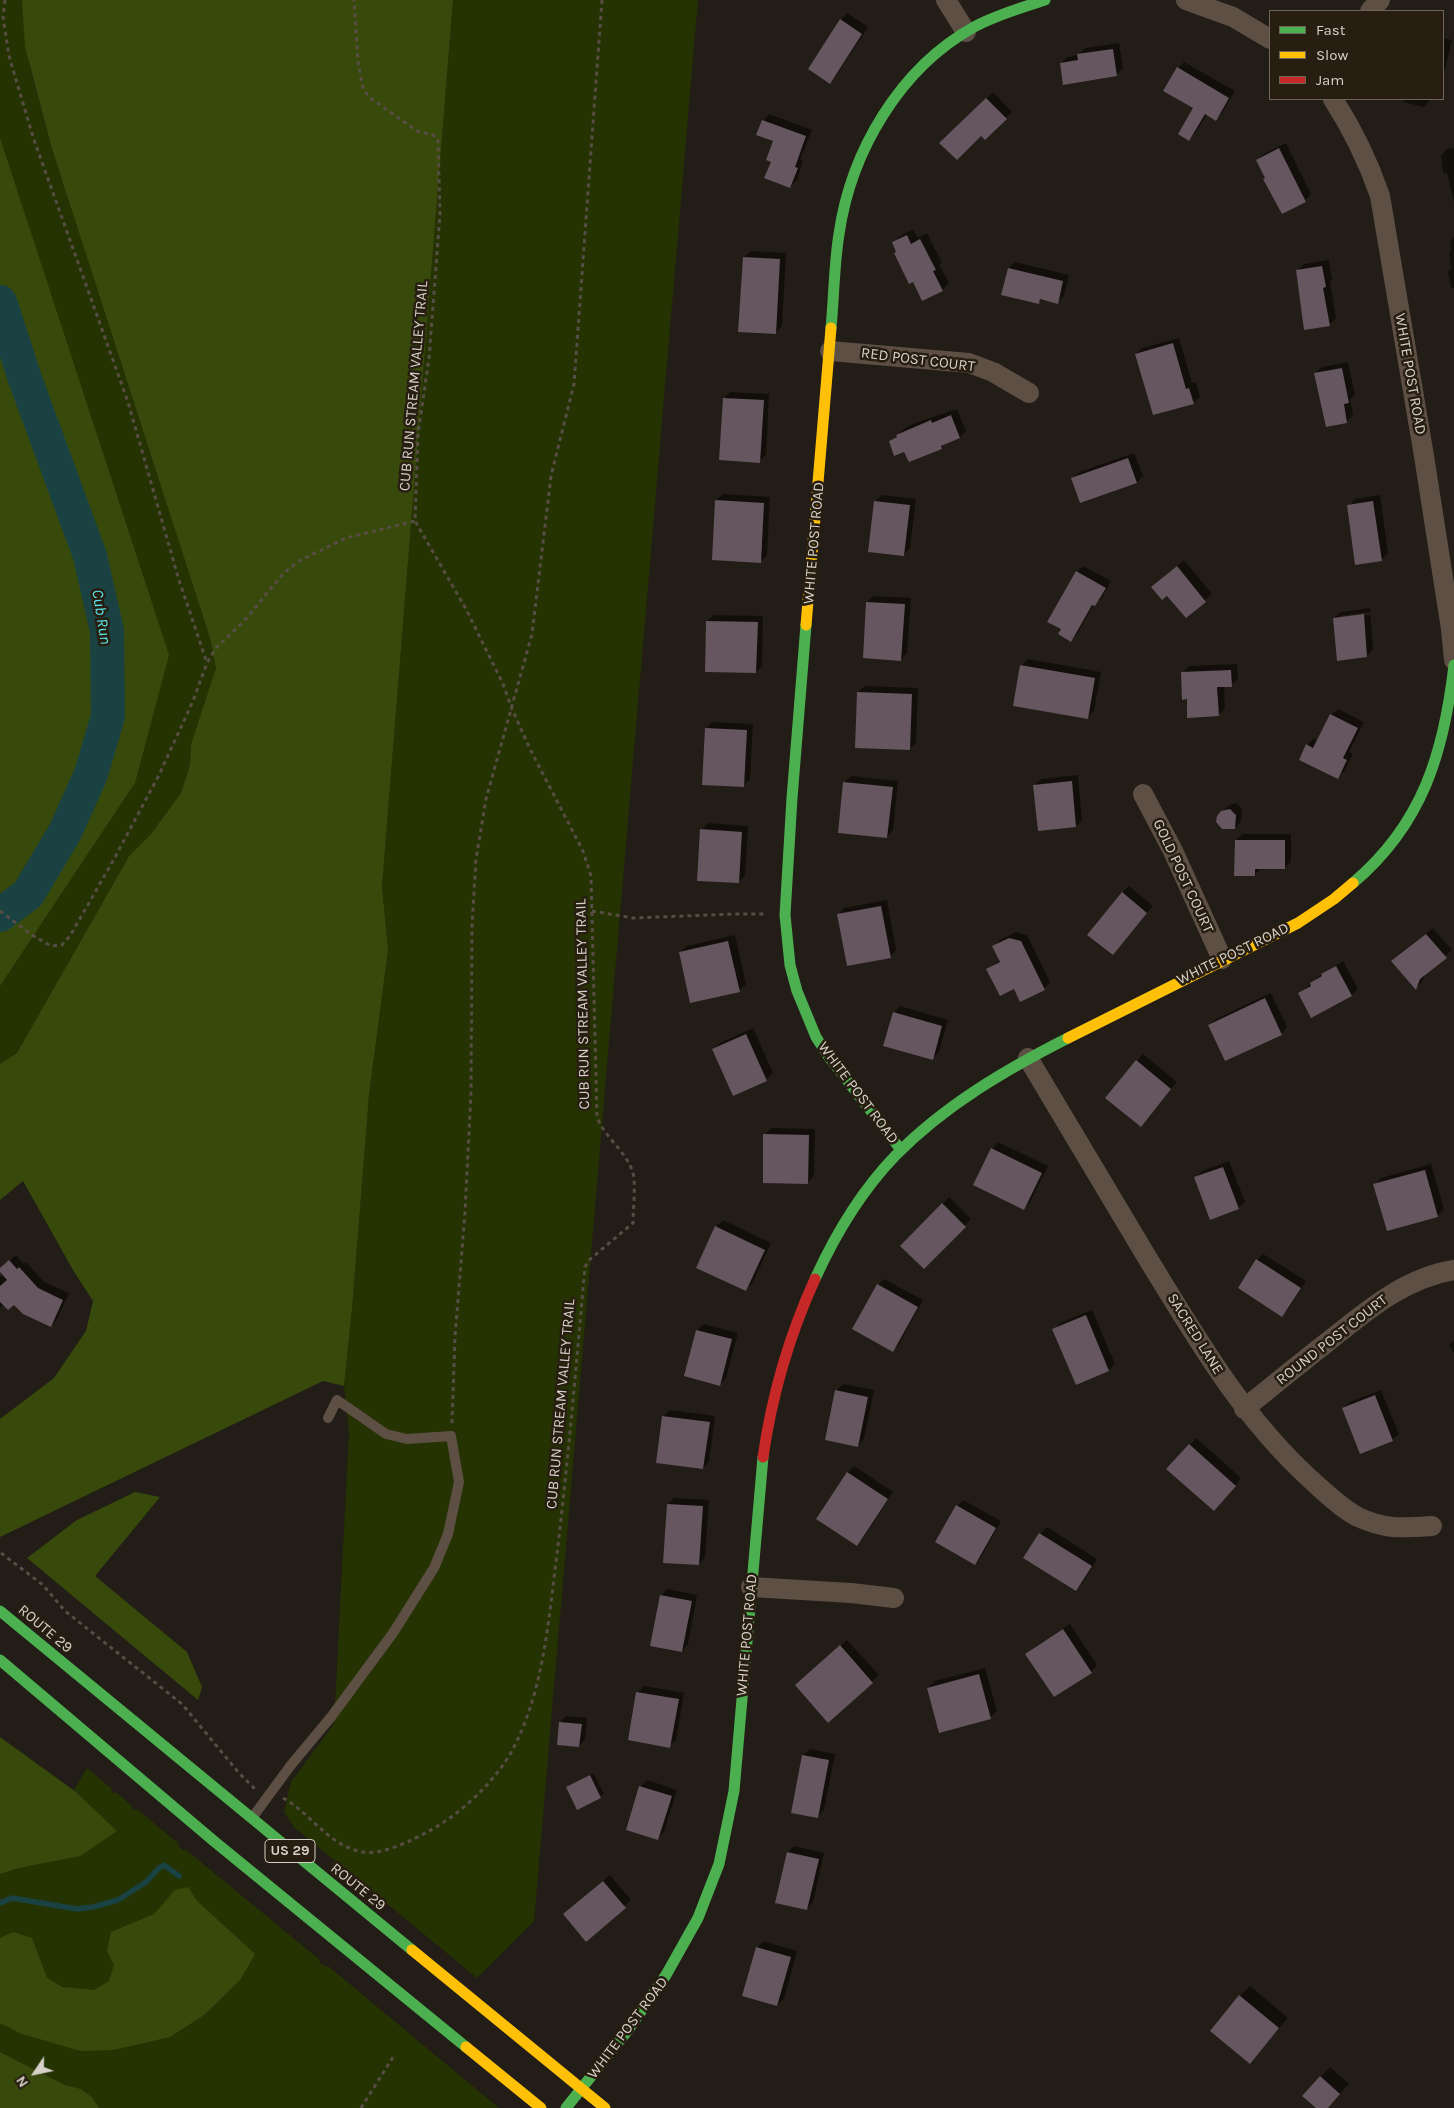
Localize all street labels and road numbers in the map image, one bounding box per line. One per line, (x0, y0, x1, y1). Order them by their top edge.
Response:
street label: CUB RUN STREAM VALLEY TRAIL (396, 280, 432, 492)
street label: WHITE POST ROAD (1390, 312, 1430, 436)
street label: RED POST COURT (860, 344, 976, 376)
street label: WHITE POST ROAD (800, 481, 828, 605)
street label: GOLD POST COURT (1149, 816, 1217, 936)
street label: CUB RUN STREAM VALLEY TRAIL (572, 898, 594, 1110)
street label: WHITE POST ROAD (1174, 919, 1292, 989)
street label: WHITE POST ROAD (814, 1039, 902, 1147)
street label: SACRED LANE (1163, 1290, 1227, 1378)
street label: ROUND POST COURT (1273, 1291, 1391, 1389)
street label: CUB RUN STREAM VALLEY TRAIL (543, 1298, 579, 1510)
street label: WHITE POST ROAD (733, 1573, 761, 1697)
street label: ROUTE 29 (14, 1601, 76, 1657)
road number: US 29 (265, 1840, 315, 1862)
street label: ROUTE 29 (327, 1859, 389, 1915)
street label: WHITE POST ROAD (584, 1974, 672, 2082)

